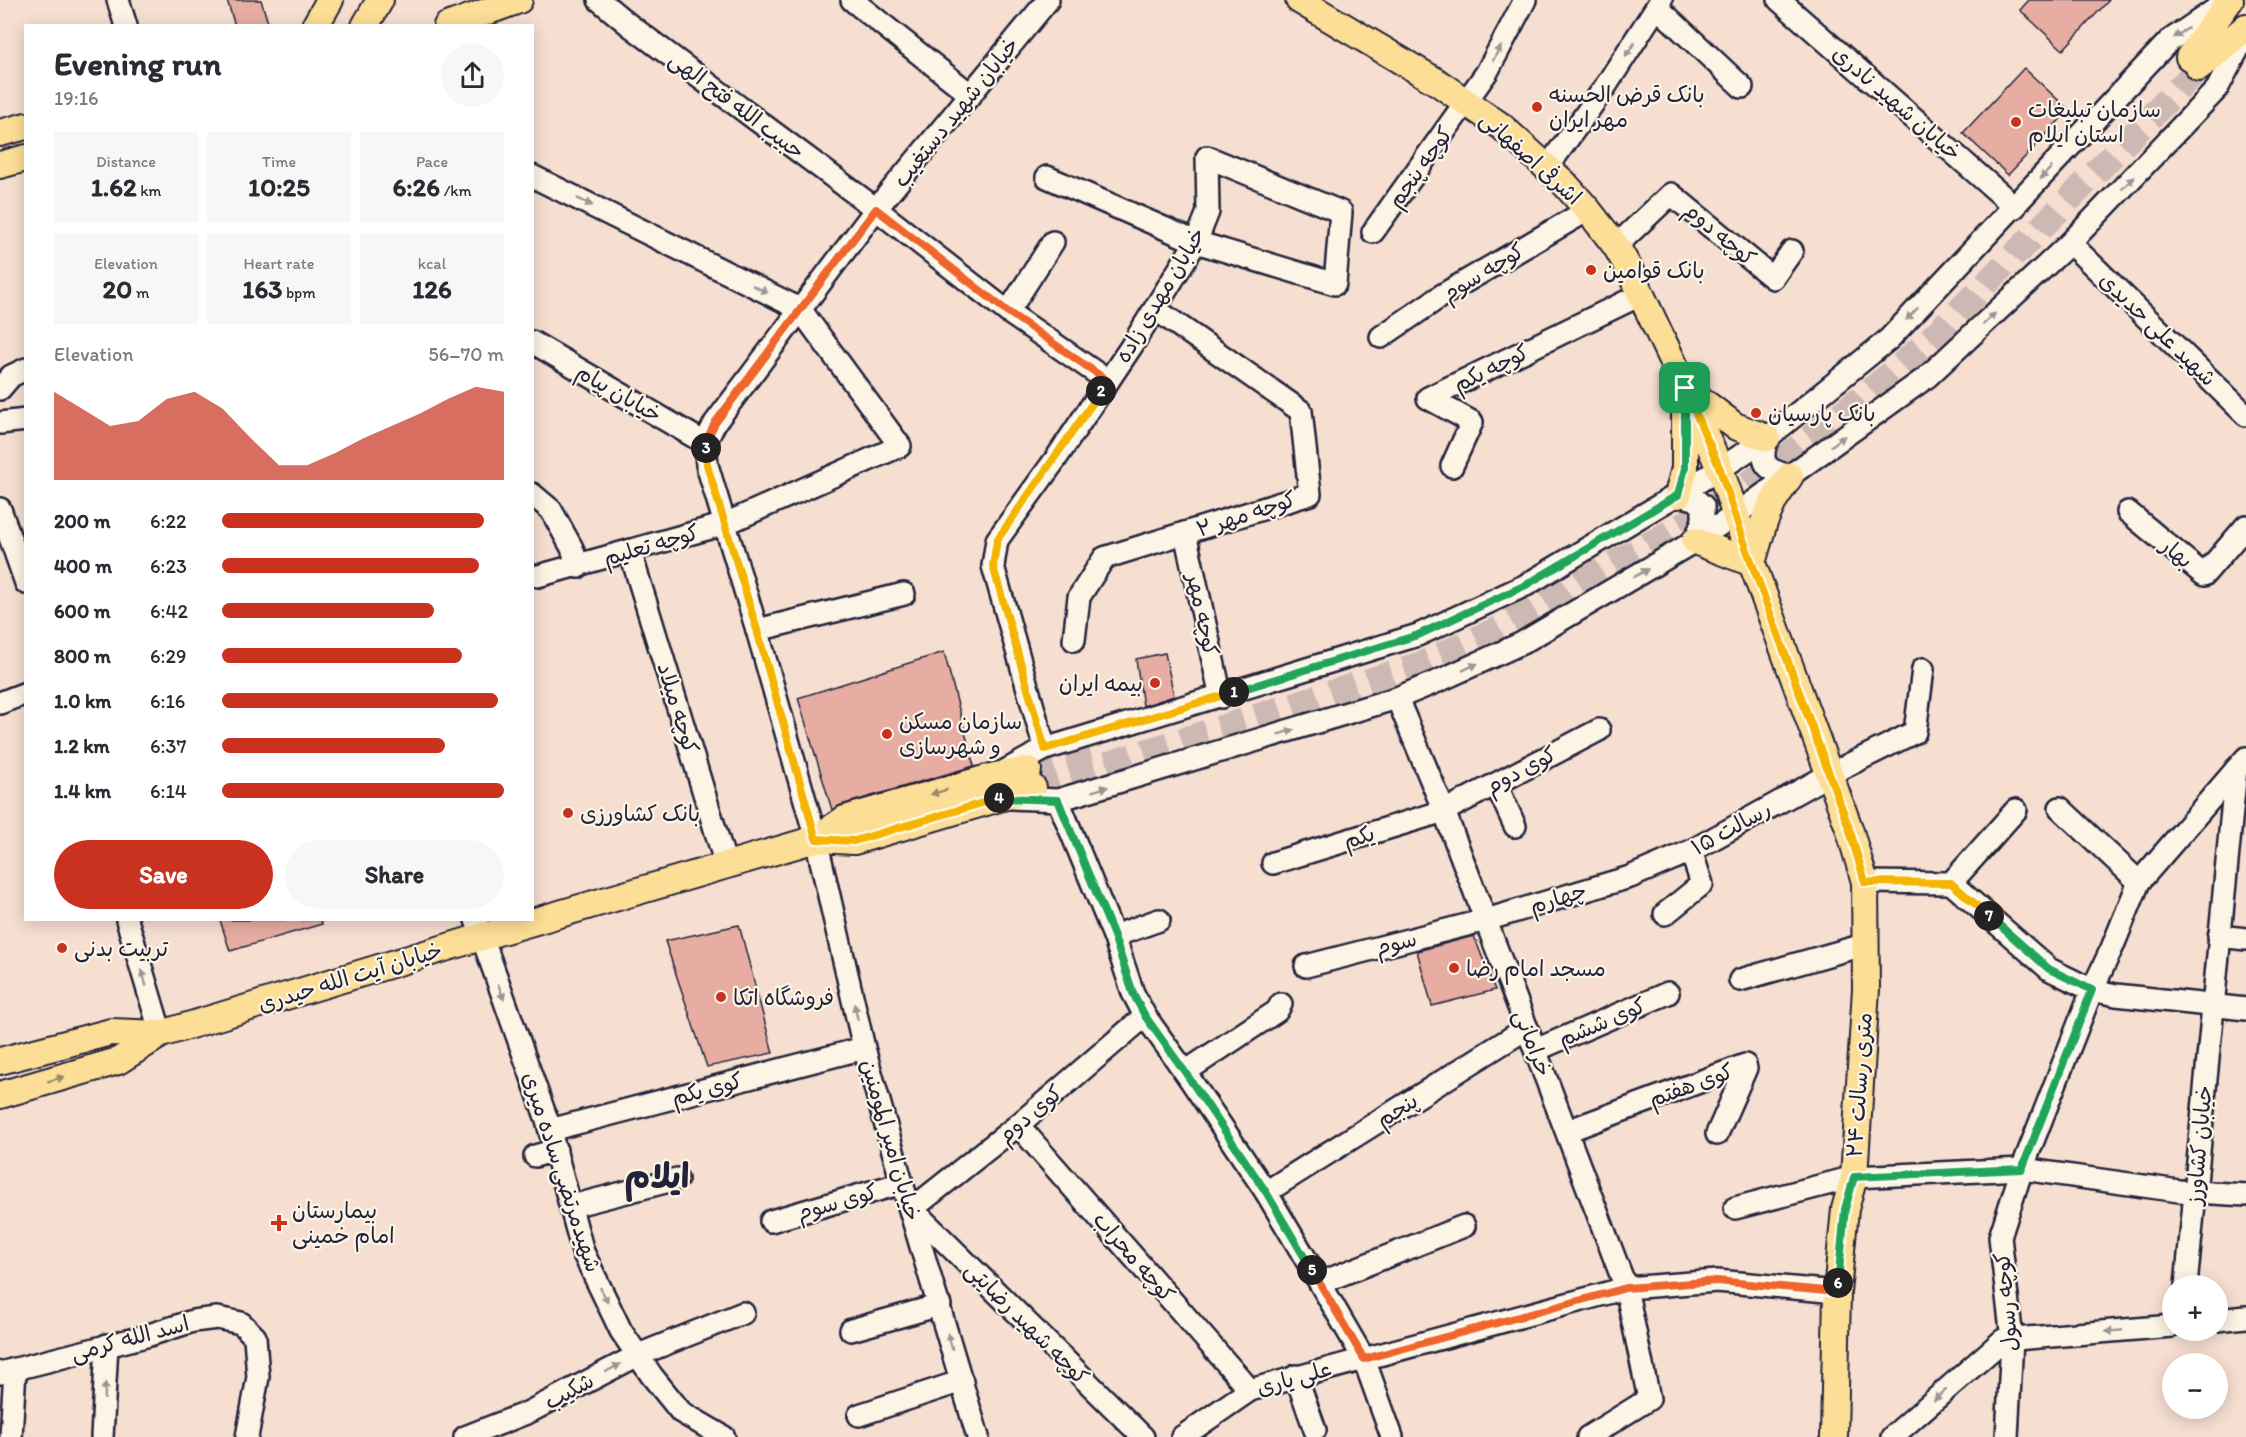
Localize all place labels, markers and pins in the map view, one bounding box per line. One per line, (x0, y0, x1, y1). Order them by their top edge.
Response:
place label: بانک قرض الحسنه مهر ایران (1549, 81, 1705, 133)
place label: سازمان تبلیغات استان ایلام (2028, 96, 2161, 151)
marker: بانک قرض الحسنه مهر ایران (1530, 100, 1544, 114)
marker: سازمان تبلیغات استان ایلام (2009, 115, 2023, 129)
place label: بانک قوامین (1603, 257, 1705, 284)
marker: بانک قوامین (1584, 263, 1598, 277)
pin (1659, 362, 1710, 413)
pin: 2 (1086, 376, 1116, 406)
place label: بانک پارسیان (1768, 400, 1876, 428)
marker: بانک پارسیان (1749, 406, 1763, 420)
pin: 3 (691, 433, 721, 463)
place label: بیمه ایران (1059, 670, 1143, 697)
marker: بیمه ایران (1148, 676, 1162, 690)
pin: 1 (1219, 677, 1249, 707)
place label: سازمان مسکن و شهرسازی (899, 708, 1022, 760)
marker: سازمان مسکن و شهرسازی (880, 727, 894, 741)
pin: 4 (984, 783, 1014, 813)
place label: بانک کشاورزی (580, 800, 700, 827)
marker: بانک کشاورزی (561, 806, 575, 820)
pin: 7 (1974, 901, 2004, 931)
place label: تربیت بدنی (74, 935, 169, 963)
marker: تربیت بدنی (55, 941, 69, 955)
place label: مسجد امام رضا (1466, 955, 1606, 985)
marker: مسجد امام رضا (1447, 961, 1461, 975)
place label: فروشگاه اتکا (733, 984, 834, 1011)
marker: فروشگاه اتکا (714, 990, 728, 1004)
place label: بیمارستان امام خمینی (292, 1197, 395, 1252)
marker: بیمارستان امام خمینی (270, 1214, 288, 1232)
pin: 5 (1297, 1255, 1327, 1285)
pin: 6 (1823, 1268, 1853, 1298)

